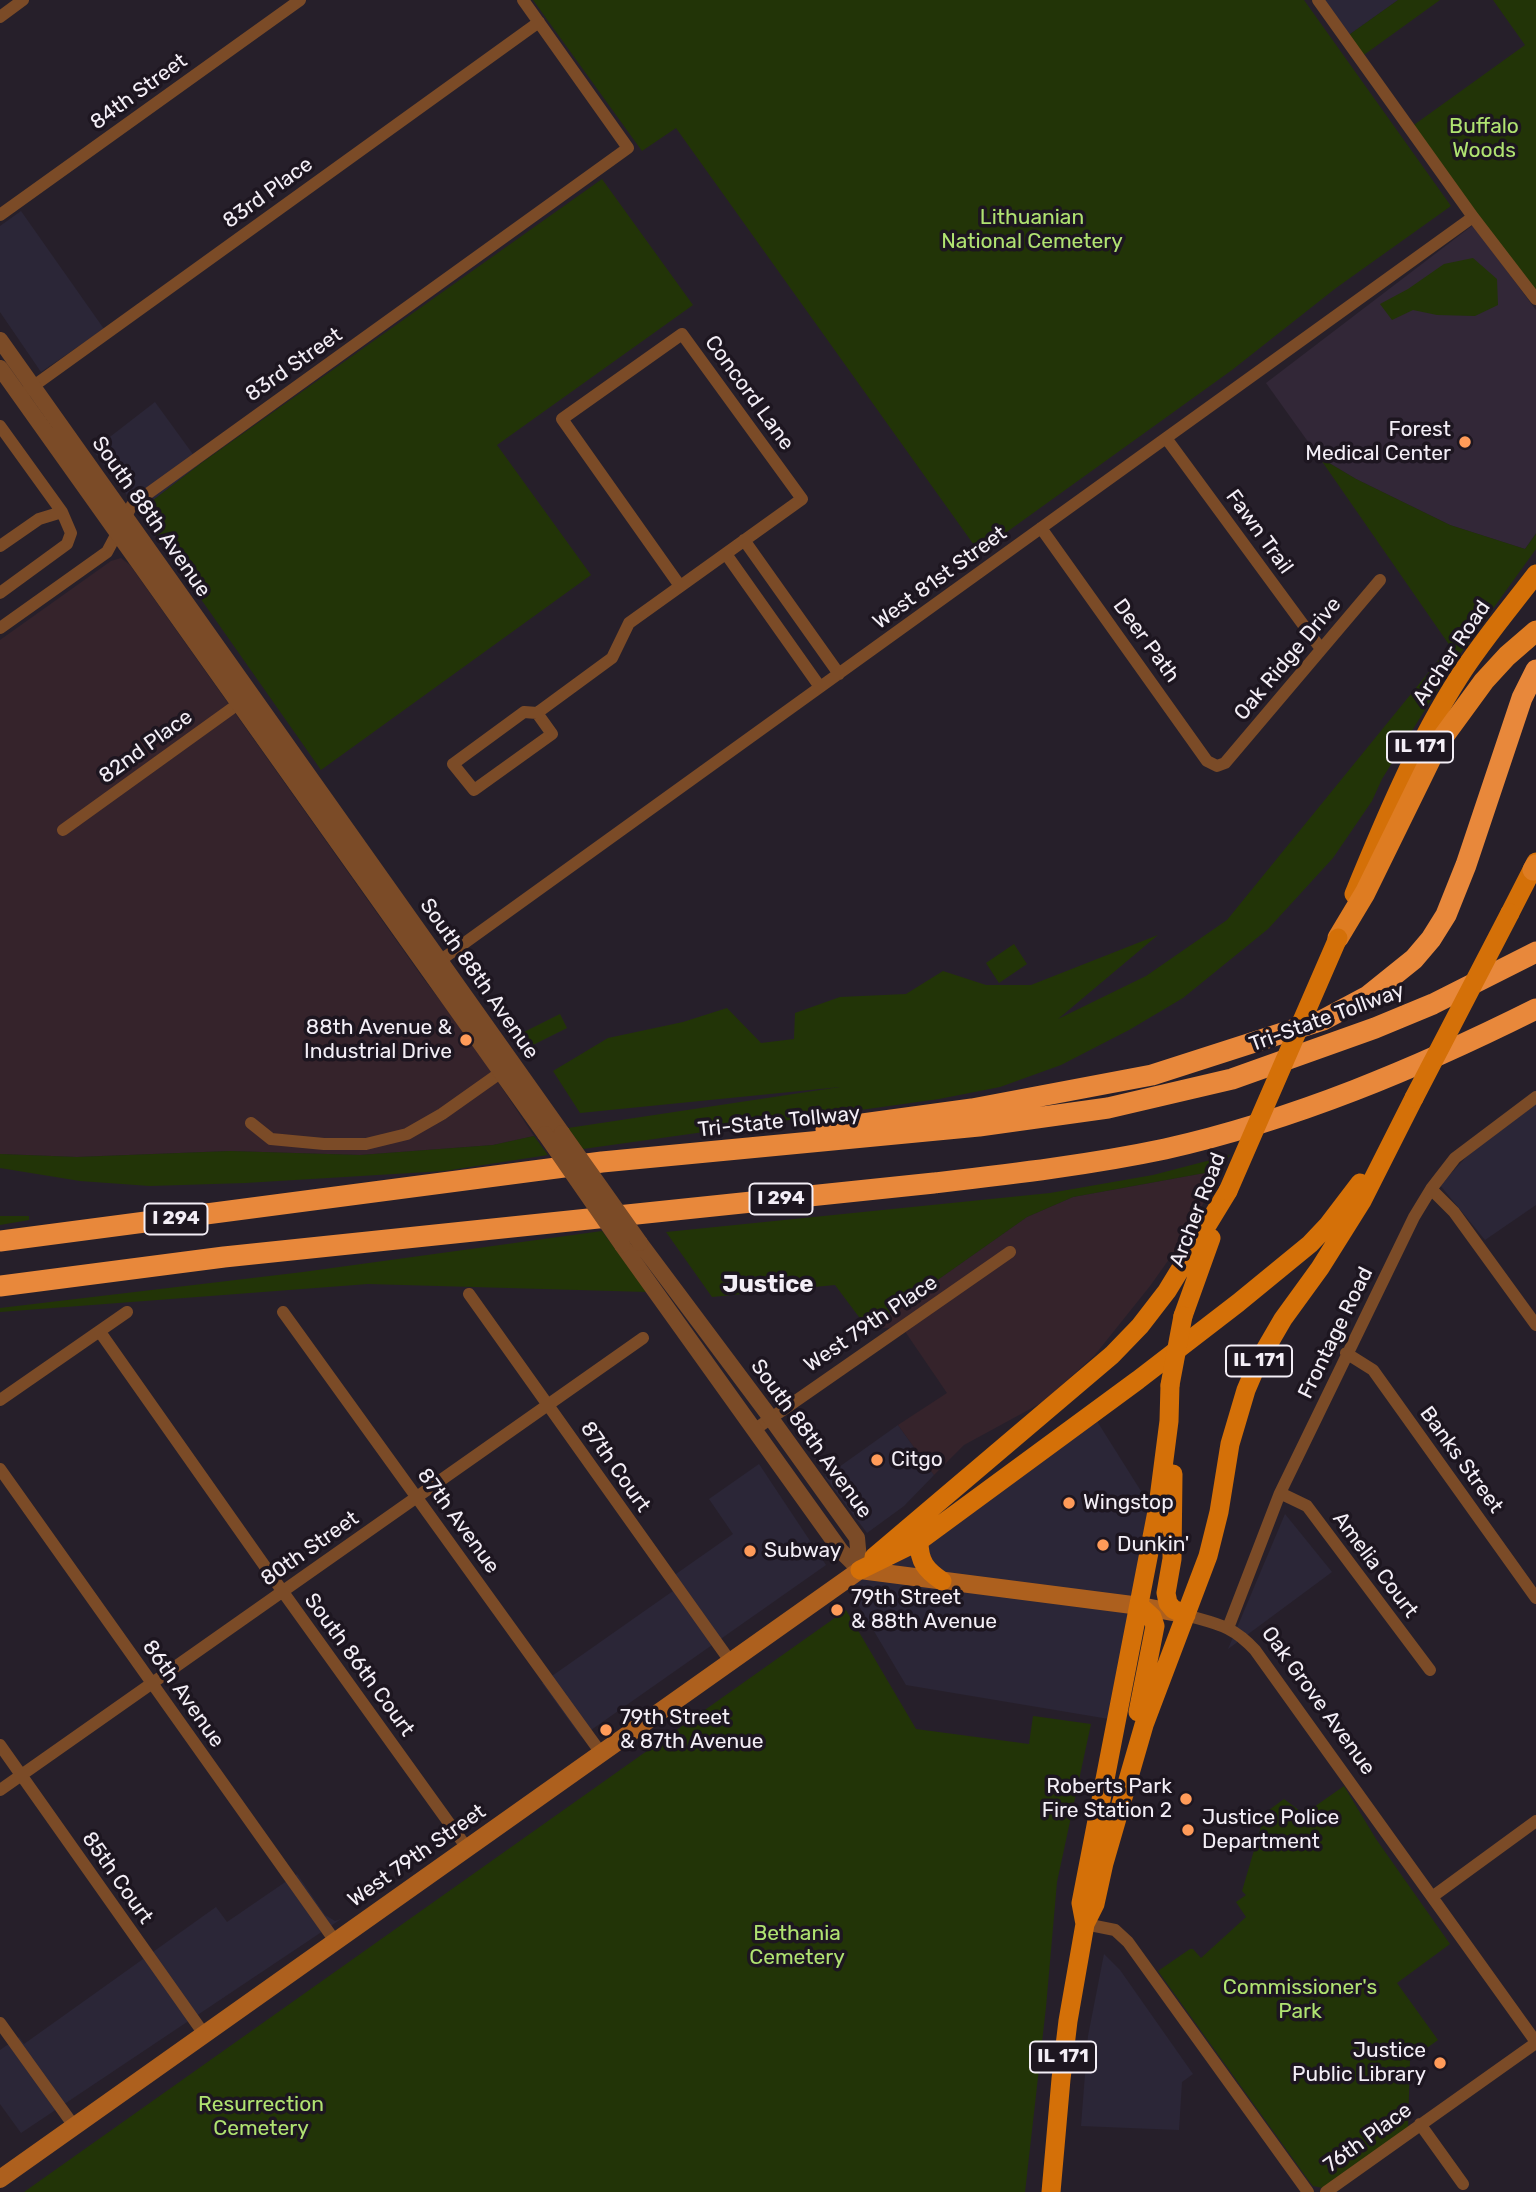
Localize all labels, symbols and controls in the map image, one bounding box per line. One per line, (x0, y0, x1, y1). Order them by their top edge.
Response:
street label: 84th Street (86, 49, 192, 135)
park label: Buffalo Woods (1449, 114, 1519, 164)
street label: 83rd Place (218, 152, 318, 234)
park label: Lithuanian National Cemetery (941, 205, 1123, 255)
street label: 83rd Street (241, 323, 347, 407)
street label: Concord Lane (699, 331, 799, 455)
place label: Forest Medical Center (1305, 417, 1451, 467)
street label: South 88th Avenue (86, 432, 216, 602)
marker: Forest Medical Center (1457, 434, 1473, 450)
street label: Fawn Trail (1220, 485, 1298, 579)
street label: West 81st Street (868, 521, 1012, 635)
street label: Oak Ridge Drive (1229, 592, 1347, 726)
street label: Deer Path (1107, 594, 1185, 688)
street label: Archer Road (1408, 596, 1496, 710)
street label: 82nd Place (94, 705, 198, 789)
road number: IL 171 (1387, 732, 1453, 762)
street label: South 88th Avenue (414, 894, 544, 1064)
street label: Tri-State Tollway (1246, 978, 1408, 1058)
place label: 88th Avenue & Industrial Drive (304, 1015, 452, 1065)
marker: 88th Avenue & Industrial Drive (458, 1032, 474, 1048)
street label: Tri-State Tollway (697, 1101, 861, 1143)
street label: Archer Road (1165, 1149, 1231, 1271)
road number: I 294 (750, 1184, 812, 1214)
road number: I 294 (144, 1204, 208, 1234)
street label: Frontage Road (1293, 1263, 1379, 1403)
street label: West 79th Place (800, 1270, 942, 1378)
district label: Justice (722, 1271, 814, 1299)
road number: IL 171 (1226, 1345, 1292, 1376)
street label: South 88th Avenue (745, 1355, 877, 1523)
street label: Banks Street (1414, 1402, 1508, 1518)
street label: 87th Court (575, 1417, 655, 1517)
place label: Citgo (891, 1447, 943, 1473)
marker: Citgo (869, 1452, 885, 1468)
street label: 87th Avenue (411, 1464, 505, 1578)
place label: Wingstop (1083, 1490, 1174, 1516)
marker: Wingstop (1061, 1495, 1077, 1511)
street label: 80th Street (256, 1506, 364, 1592)
street label: Amelia Court (1327, 1507, 1423, 1623)
place label: Dunkin' (1117, 1532, 1189, 1558)
marker: Dunkin' (1095, 1537, 1111, 1553)
place label: Subway (764, 1538, 841, 1564)
marker: Subway (742, 1543, 758, 1559)
place label: 79th Street & 88th Avenue (851, 1585, 997, 1635)
street label: South 86th Court (299, 1588, 419, 1742)
marker: 79th Street & 88th Avenue (829, 1602, 845, 1618)
street label: Oak Grove Avenue (1256, 1622, 1380, 1780)
street label: 86th Avenue (137, 1635, 229, 1753)
place label: 79th Street & 87th Avenue (620, 1705, 764, 1755)
marker: 79th Street & 87th Avenue (598, 1722, 614, 1738)
place label: Roberts Park Fire Station 2 (1042, 1774, 1172, 1824)
marker: Roberts Park Fire Station 2 (1178, 1791, 1194, 1807)
street label: West 79th Street (343, 1799, 491, 1913)
place label: Justice Police Department (1202, 1805, 1339, 1855)
marker: Justice Police Department (1180, 1822, 1196, 1838)
street label: 85th Court (76, 1827, 158, 1929)
park label: Bethania Cemetery (749, 1921, 845, 1971)
park label: Commissioner's Park (1223, 1975, 1377, 2025)
place label: Justice Public Library (1292, 2038, 1426, 2088)
road number: IL 171 (1030, 2041, 1096, 2072)
marker: Justice Public Library (1432, 2055, 1448, 2071)
park label: Resurrection Cemetery (198, 2092, 324, 2142)
street label: 76th Place (1319, 2098, 1417, 2178)

